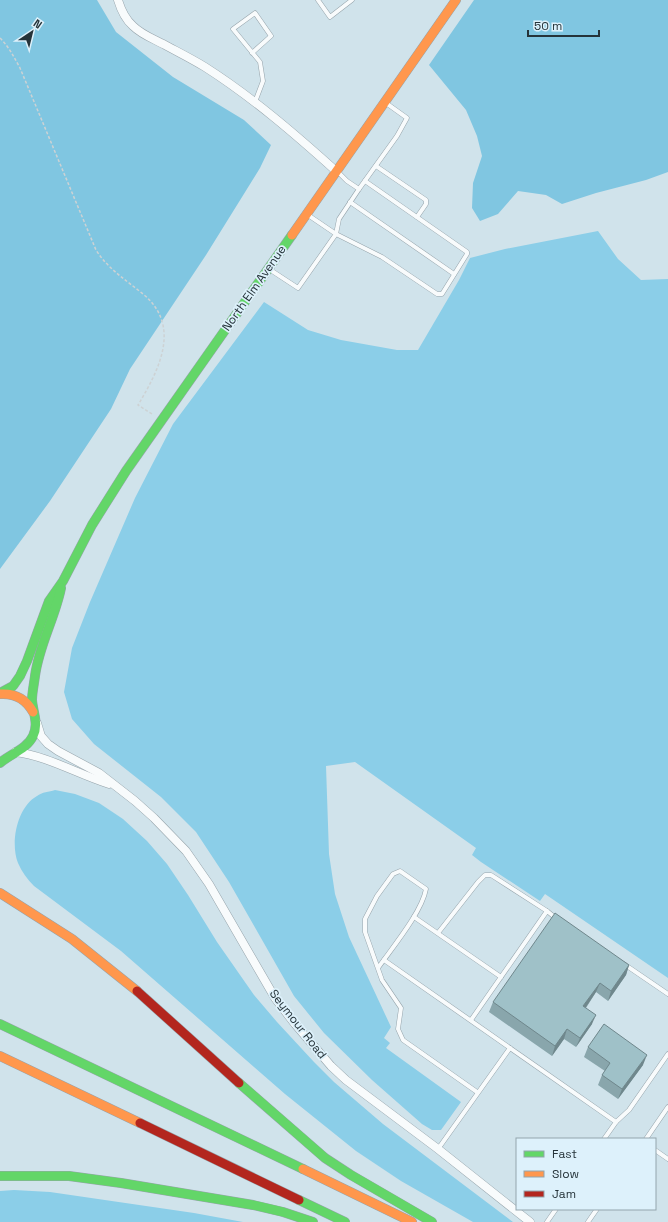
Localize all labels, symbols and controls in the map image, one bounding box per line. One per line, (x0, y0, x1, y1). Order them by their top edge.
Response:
north arrow (12, 12, 52, 52)
scale bar (528, 12, 599, 38)
text: N (31, 16, 45, 32)
text: 50 m (534, 18, 562, 34)
street label: North Elm Avenue (218, 242, 290, 334)
street label: Seymour Road (266, 986, 330, 1062)
legend (516, 1138, 656, 1210)
text: Fast (552, 1146, 577, 1162)
text: Slow (552, 1166, 579, 1182)
text: Jam (552, 1186, 576, 1202)

